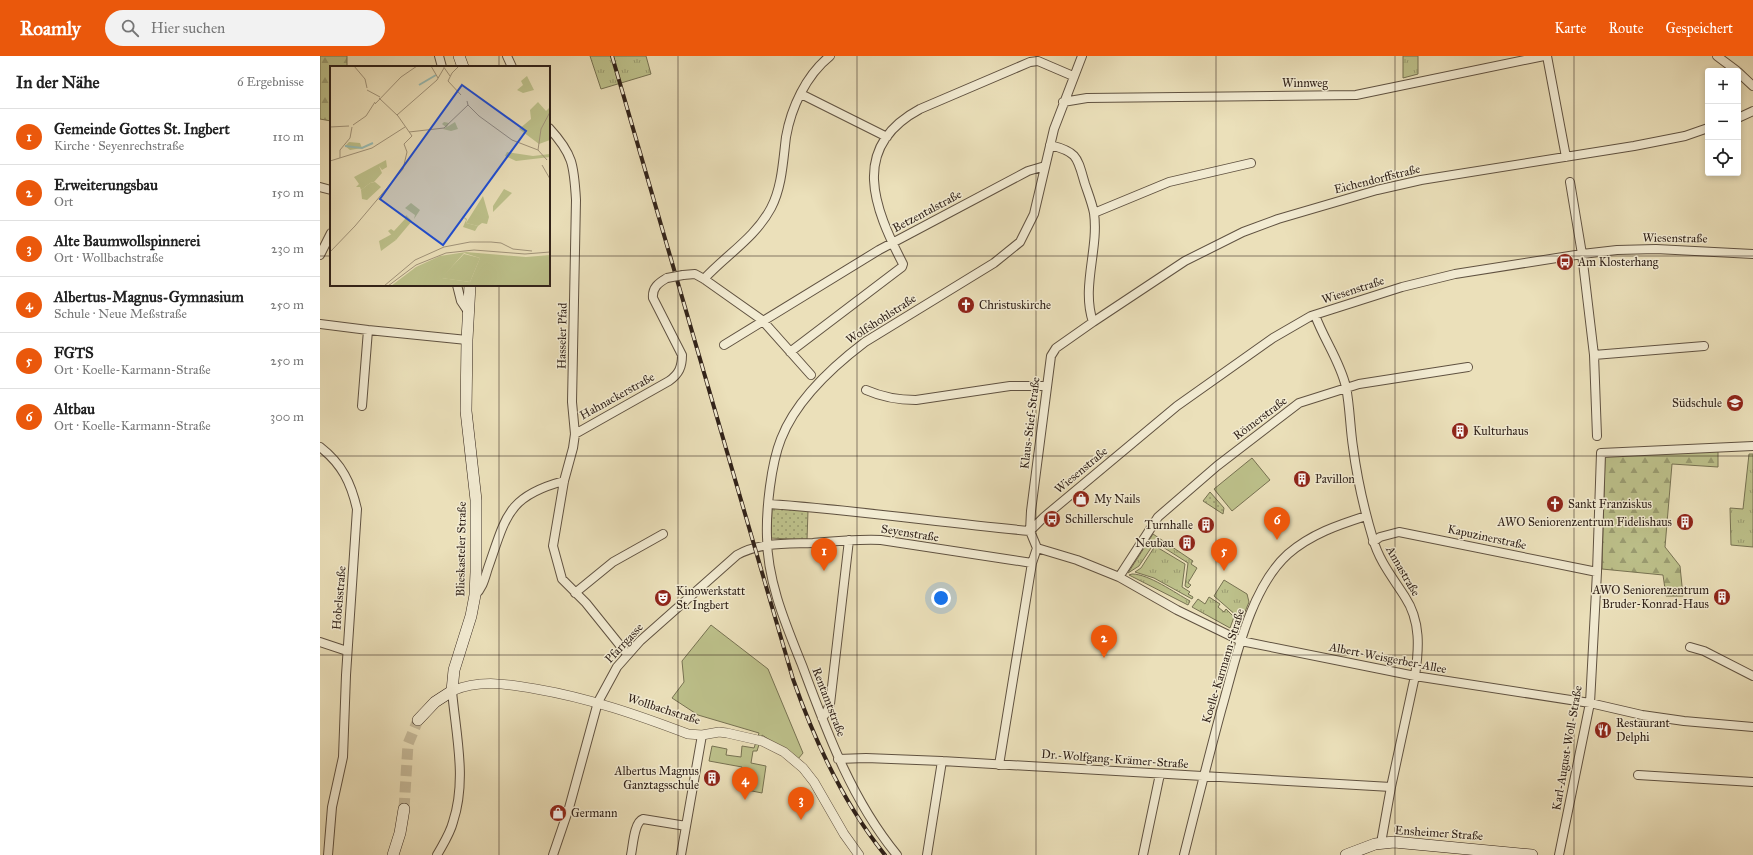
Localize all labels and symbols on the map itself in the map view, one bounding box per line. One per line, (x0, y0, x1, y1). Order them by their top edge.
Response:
inset map (330, 66, 550, 286)
street label: Winnweg (1282, 76, 1328, 91)
street label: Eichendorffstraße (1332, 162, 1422, 196)
street label: Betzentalstraße (890, 187, 964, 235)
street label: Wiesenstraße (1642, 230, 1708, 246)
bus stop icon: Am Klosterhang (1555, 252, 1575, 272)
place label: Am Klosterhang (1577, 255, 1659, 270)
street label: Wiesenstraße (1320, 273, 1386, 307)
street label: Wolfshohlstraße (843, 291, 919, 347)
church icon: Christuskirche (956, 295, 976, 315)
place label: Christuskirche (979, 298, 1051, 312)
street label: Hasseler Pfad (554, 303, 570, 369)
street label: Hahnackerstraße (577, 370, 657, 422)
street label: Klaus-Stief-Straße (1017, 376, 1043, 470)
street label: Römerstraße (1230, 393, 1290, 443)
school or university icon: Südschule (1725, 393, 1745, 413)
place label: Südschule (1672, 396, 1722, 410)
building icon: Kulturhaus (1450, 421, 1470, 441)
place label: Kulturhaus (1473, 424, 1528, 438)
street label: Wiesenstraße (1052, 444, 1110, 496)
building icon: Pavillon (1292, 469, 1312, 489)
place label: Pavillon (1315, 472, 1355, 486)
shop icon: My Nails (1071, 489, 1091, 509)
place label: My Nails (1094, 492, 1140, 506)
church icon: Sankt Franziskus (1545, 494, 1565, 514)
place label: Sankt Franziskus (1568, 497, 1652, 511)
street label: Blieskasteler Straße (453, 501, 469, 597)
pin: 6 (1264, 507, 1290, 540)
bus stop icon: Schillerschule (1042, 509, 1062, 529)
place label: Schillerschule (1065, 512, 1134, 526)
building icon: AWO Seniorenzentrum Fidelishaus (1675, 512, 1695, 532)
building icon: Turnhalle (1196, 515, 1216, 535)
place label: AWO Seniorenzentrum Fidelishaus (1496, 515, 1672, 529)
place label: Turnhalle (1144, 518, 1193, 532)
street label: Seyenstraße (880, 522, 940, 544)
street label: Kapuzinerstraße (1446, 522, 1528, 552)
building icon: Neubau (1177, 533, 1197, 553)
place label: Neubau (1135, 536, 1175, 550)
pin: 1 (811, 538, 837, 571)
pin: 5 (1211, 538, 1237, 571)
street label: Annastraße (1383, 543, 1423, 599)
street label: Hobelsstraße (329, 565, 349, 631)
place label: AWO Seniorenzentrum Bruder-Konrad-Haus (1592, 583, 1709, 611)
place label: Kinowerkstatt St. Ingbert (676, 584, 746, 613)
building icon: AWO Seniorenzentrum Bruder-Konrad-Haus (1712, 587, 1732, 607)
theatre icon: Kinowerkstatt St. Ingbert (653, 588, 673, 608)
your location (931, 588, 951, 608)
street label: Koelle-Karmann-Straße (1199, 607, 1247, 725)
street label: Pfarrgasse (602, 620, 647, 667)
pin: 2 (1091, 625, 1117, 658)
street label: Albert-Weisgerber-Allee (1327, 640, 1448, 677)
street label: Rentamtstraße (809, 666, 849, 738)
street label: Karl-August-Woll-Straße (1549, 684, 1586, 812)
street label: Wollbachstraße (626, 691, 702, 727)
place label: Restaurant Delphi (1616, 716, 1670, 744)
restaurant icon: Restaurant Delphi (1593, 720, 1613, 740)
street label: Dr.-Wolfgang-Krämer-Straße (1041, 747, 1189, 772)
place label: Albertus Magnus Ganztagsschule (614, 764, 699, 793)
pin: 4 (732, 767, 758, 800)
building icon: Albertus Magnus Ganztagsschule (702, 768, 722, 788)
pin: 3 (788, 787, 814, 820)
shop icon: Germann (548, 803, 568, 823)
place label: Germann (571, 806, 618, 820)
street label: Ensheimer Straße (1394, 823, 1484, 843)

